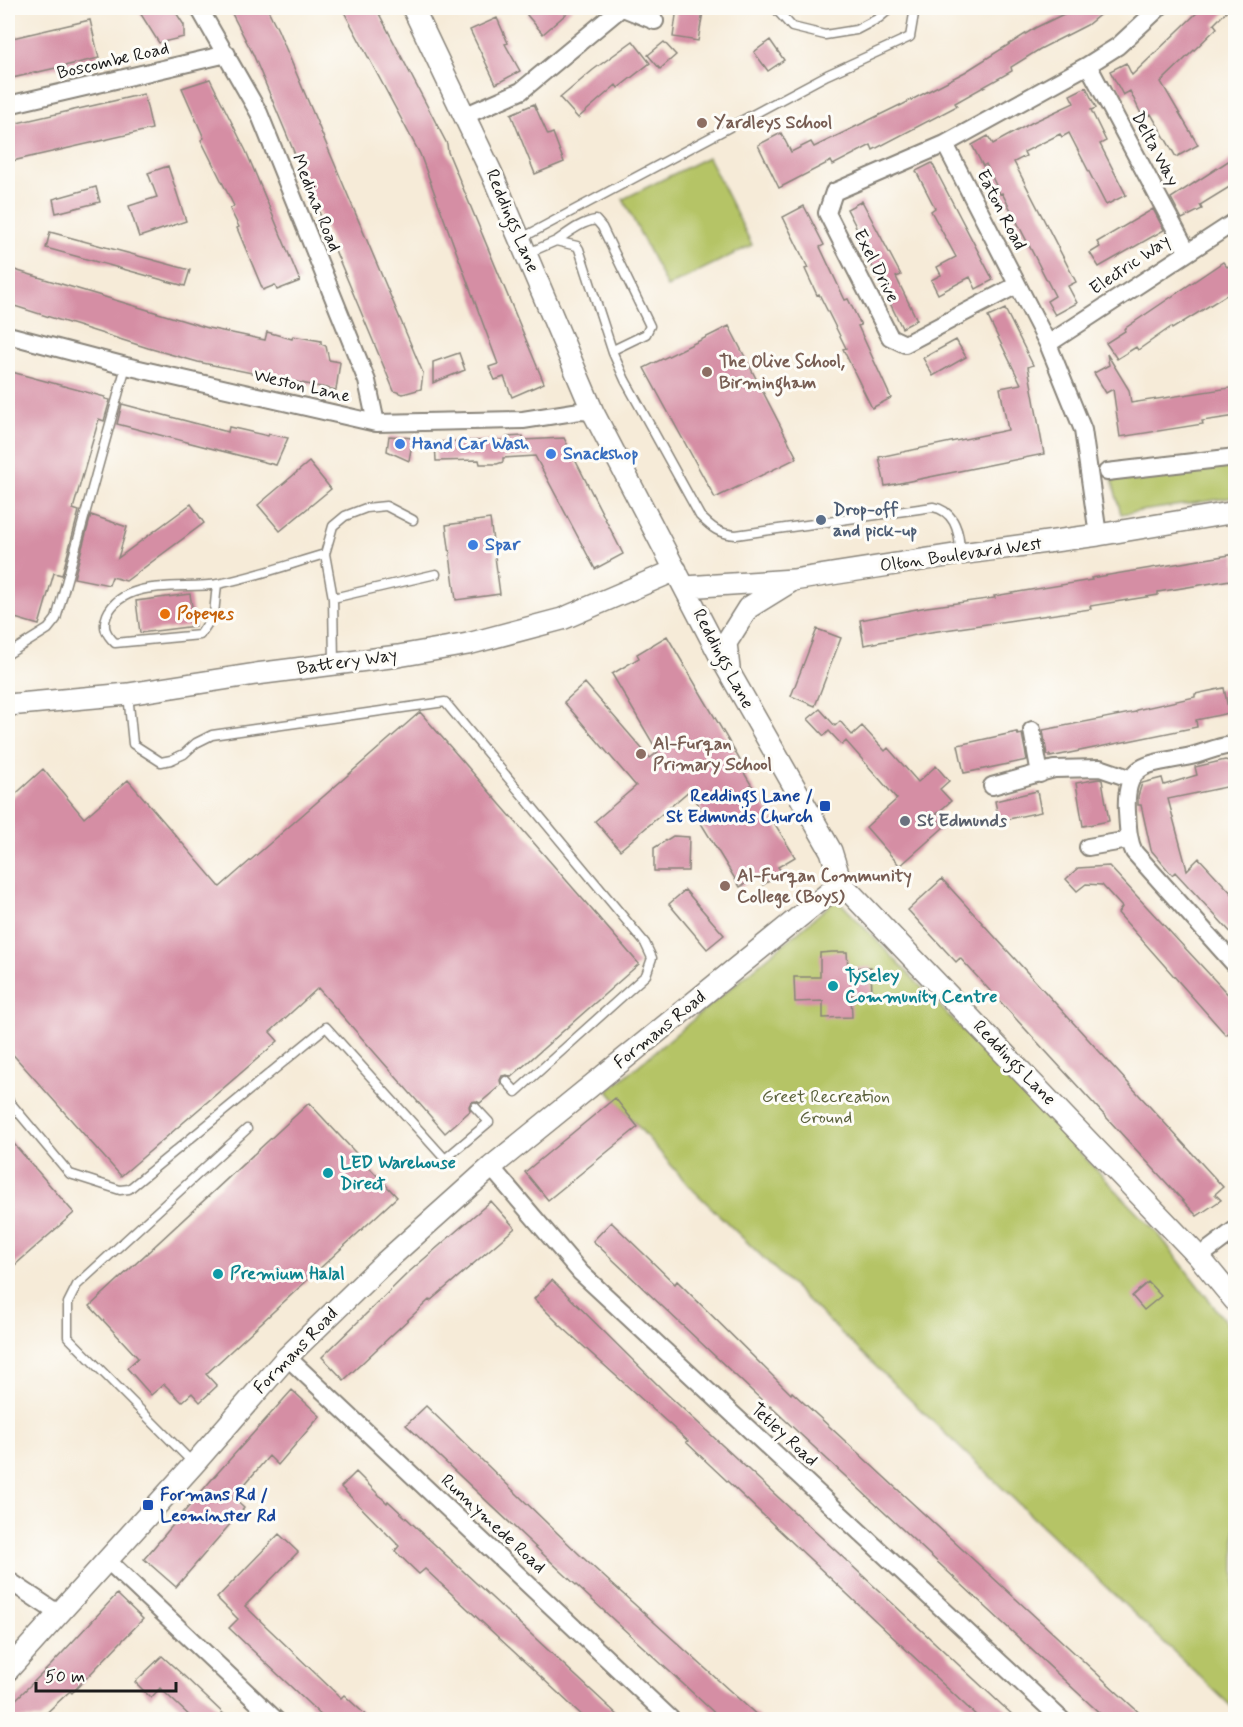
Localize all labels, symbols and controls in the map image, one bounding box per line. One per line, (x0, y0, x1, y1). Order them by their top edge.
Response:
street label: Boscombe Road (55, 36, 171, 86)
street label: Delta Way (1125, 107, 1185, 191)
place label: Yardleys School (714, 111, 832, 135)
marker: Yardleys School (695, 116, 709, 130)
street label: Medina Road (286, 151, 346, 255)
street label: Reddings Lane (478, 166, 545, 277)
street label: Eaton Road (970, 166, 1032, 254)
street label: Exel Drive (847, 225, 905, 307)
street label: Electric Way (1085, 229, 1175, 301)
place label: The Olive School, Birmingham (719, 350, 845, 397)
street label: Weston Lane (251, 363, 353, 409)
marker: The Olive School, Birmingham (700, 365, 714, 379)
place label: Hand Car Wash (412, 432, 529, 456)
marker: Hand Car Wash (393, 437, 407, 451)
place label: Snackshop (563, 442, 639, 466)
marker: Snackshop (544, 447, 558, 461)
place label: Drop-off and pick-up (833, 498, 917, 543)
marker: Drop-off and pick-up (814, 513, 828, 527)
street label: Olton Boulevard West (878, 532, 1044, 578)
place label: Spar (485, 533, 521, 557)
marker: Spar (466, 538, 480, 552)
place label: Popeyes (177, 602, 234, 626)
street label: Reddings Lane (685, 605, 759, 714)
marker: Popeyes (158, 607, 172, 621)
street label: Battery Way (295, 643, 399, 681)
place label: Al-Furqan Primary School (653, 732, 772, 777)
marker: Al-Furqan Primary School (634, 747, 648, 761)
place label: Reddings Lane / St Edmunds Church (666, 784, 813, 829)
marker: Reddings Lane / St Edmunds Church (818, 799, 832, 813)
place label: St Edmunds (917, 809, 1007, 833)
marker: St Edmunds (898, 814, 912, 828)
place label: Al-Furqan Community College (Boys) (737, 864, 912, 909)
marker: Al-Furqan Community College (Boys) (718, 879, 732, 893)
place label: Tyseley Community Centre (845, 964, 997, 1009)
marker: Tyseley Community Centre (826, 979, 840, 993)
street label: Formans Road (609, 985, 711, 1075)
street label: Reddings Lane (966, 1015, 1061, 1112)
park label: Greet Recreation Ground (762, 1085, 890, 1130)
place label: LED Warehouse Direct (340, 1151, 456, 1196)
marker: LED Warehouse Direct (321, 1166, 335, 1180)
place label: Premium Halal (230, 1262, 345, 1286)
marker: Premium Halal (211, 1267, 225, 1281)
street label: Formans Road (248, 1302, 344, 1400)
street label: Tetley Road (745, 1398, 823, 1472)
street label: Runnymede Road (435, 1469, 551, 1579)
place label: Formans Rd / Leominster Rd (160, 1483, 276, 1528)
marker: Formans Rd / Leominster Rd (141, 1498, 155, 1512)
scale bar (36, 1655, 176, 1693)
text: 50 m (45, 1665, 85, 1689)

